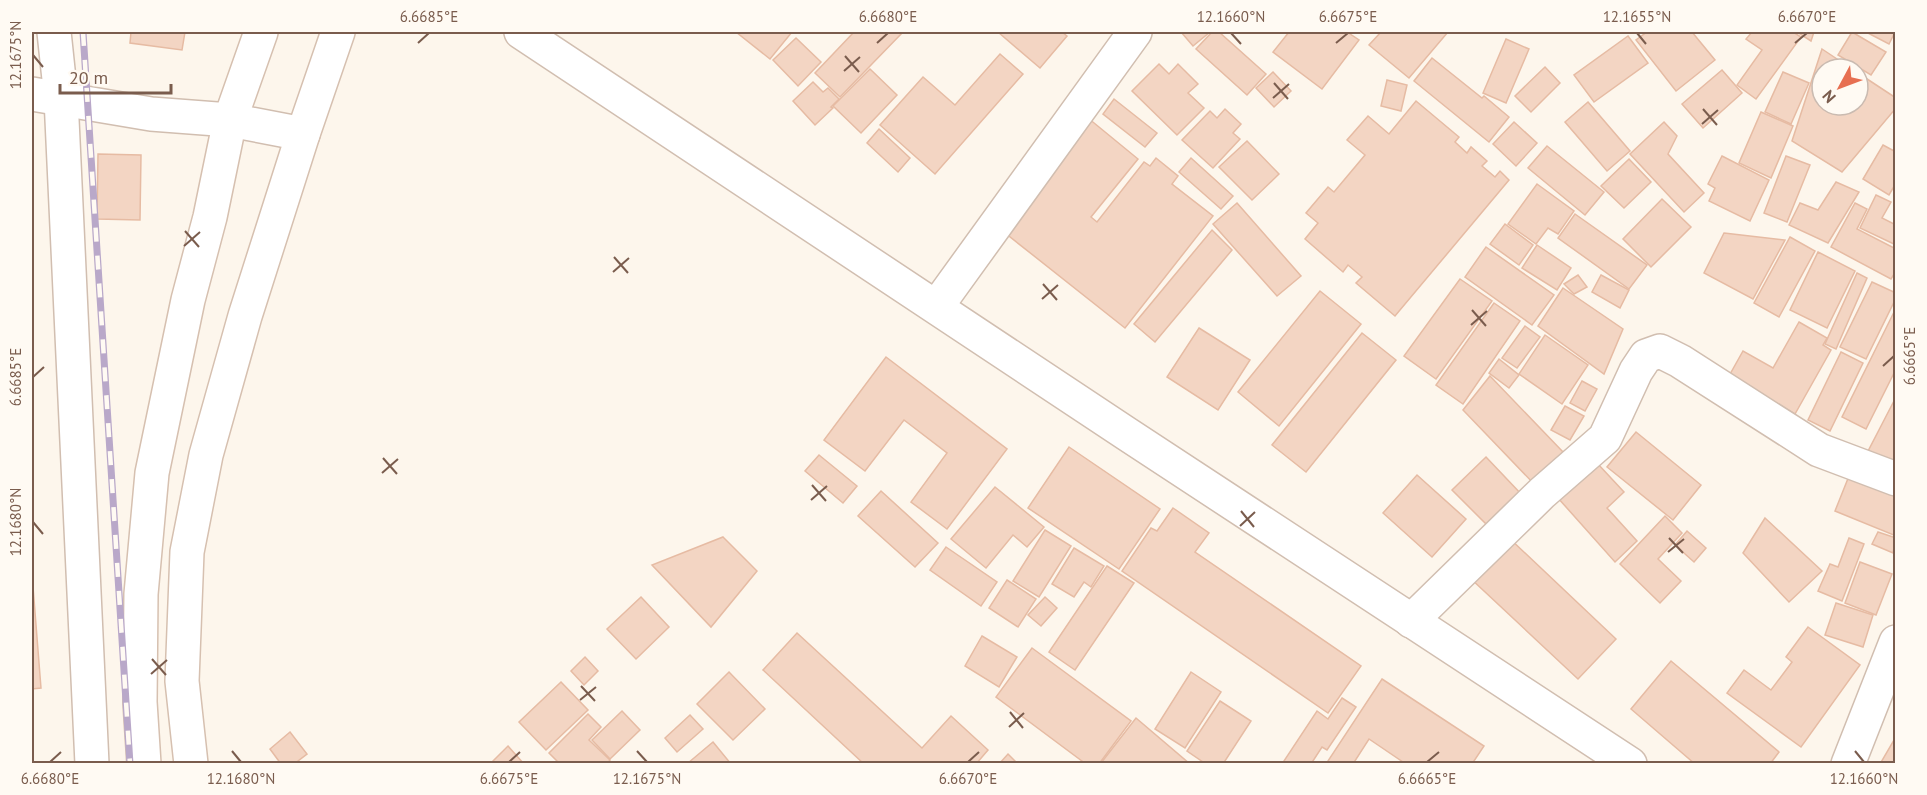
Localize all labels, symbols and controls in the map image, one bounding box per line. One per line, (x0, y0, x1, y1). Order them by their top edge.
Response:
text: 6.6685°E (400, 7, 458, 26)
text: 6.6680°E (859, 7, 917, 26)
text: 12.1660°N (1197, 7, 1265, 26)
text: 6.6675°E (1319, 7, 1377, 26)
text: 12.1655°N (1603, 7, 1671, 26)
text: 6.6670°E (1778, 7, 1836, 26)
text: 12.1675°N (6, 21, 25, 89)
scale bar (60, 57, 171, 95)
north arrow (1810, 57, 1870, 117)
text: 20 m (69, 66, 108, 89)
text: N (1818, 86, 1840, 107)
text: 6.6665°E (1900, 327, 1919, 385)
text: 6.6685°E (6, 348, 25, 406)
text: 12.1680°N (6, 488, 25, 556)
text: 6.6680°E (21, 769, 79, 788)
text: 12.1680°N (207, 769, 275, 788)
text: 6.6675°E (480, 769, 538, 788)
text: 12.1675°N (613, 769, 681, 788)
text: 6.6670°E (939, 769, 997, 788)
text: 6.6665°E (1398, 769, 1456, 788)
text: 12.1660°N (1830, 769, 1898, 788)

